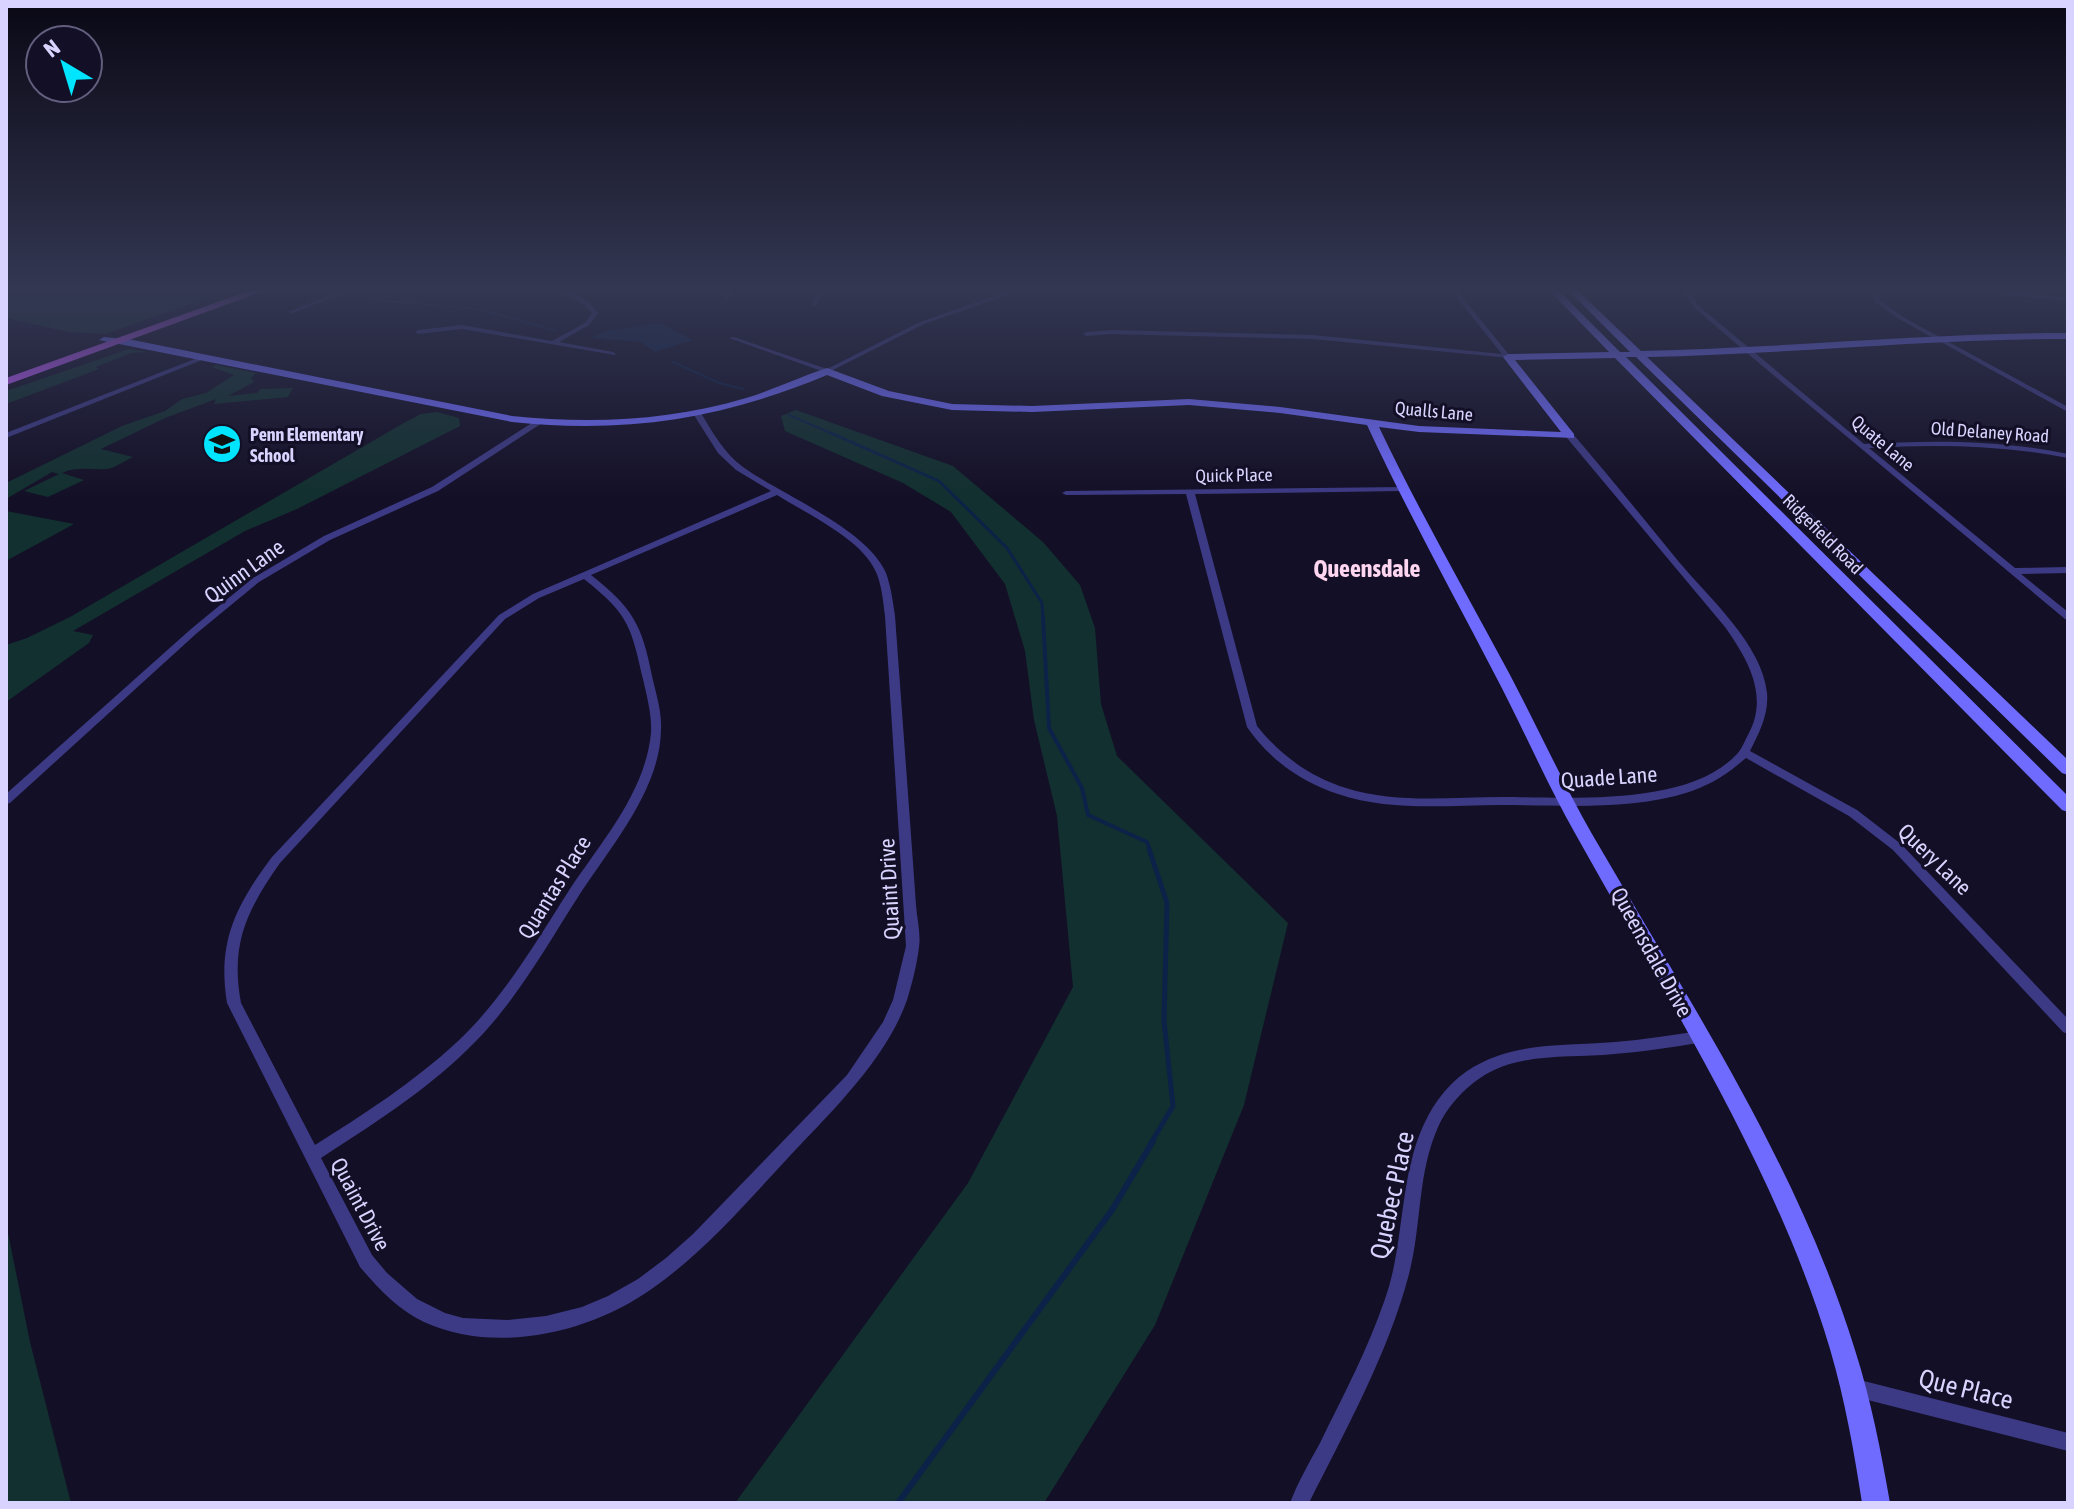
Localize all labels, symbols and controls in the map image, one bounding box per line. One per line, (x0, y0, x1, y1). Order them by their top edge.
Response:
north arrow (24, 24, 104, 104)
text: N (39, 34, 65, 62)
street label: Qualls Lane (1394, 397, 1474, 425)
street label: Quate Lane (1847, 411, 1919, 475)
street label: Old Delaney Road (1930, 417, 2050, 447)
school or university icon: Penn Elementary School (201, 423, 243, 465)
place label: Penn Elementary School (250, 424, 364, 466)
street label: Quick Place (1195, 464, 1273, 486)
street label: Ridgefield Road (1779, 490, 1867, 578)
street label: Quinn Lane (199, 533, 289, 609)
district label: Queensdale (1314, 555, 1421, 582)
street label: Quade Lane (1560, 761, 1658, 793)
street label: Query Lane (1893, 818, 1977, 900)
street label: Quantas Place (512, 831, 596, 943)
street label: Quaint Drive (873, 838, 905, 940)
street label: Queensdale Drive (1606, 883, 1698, 1021)
street label: Quebec Place (1364, 1128, 1420, 1262)
street label: Quaint Drive (326, 1153, 396, 1255)
street label: Que Place (1916, 1363, 2016, 1415)

